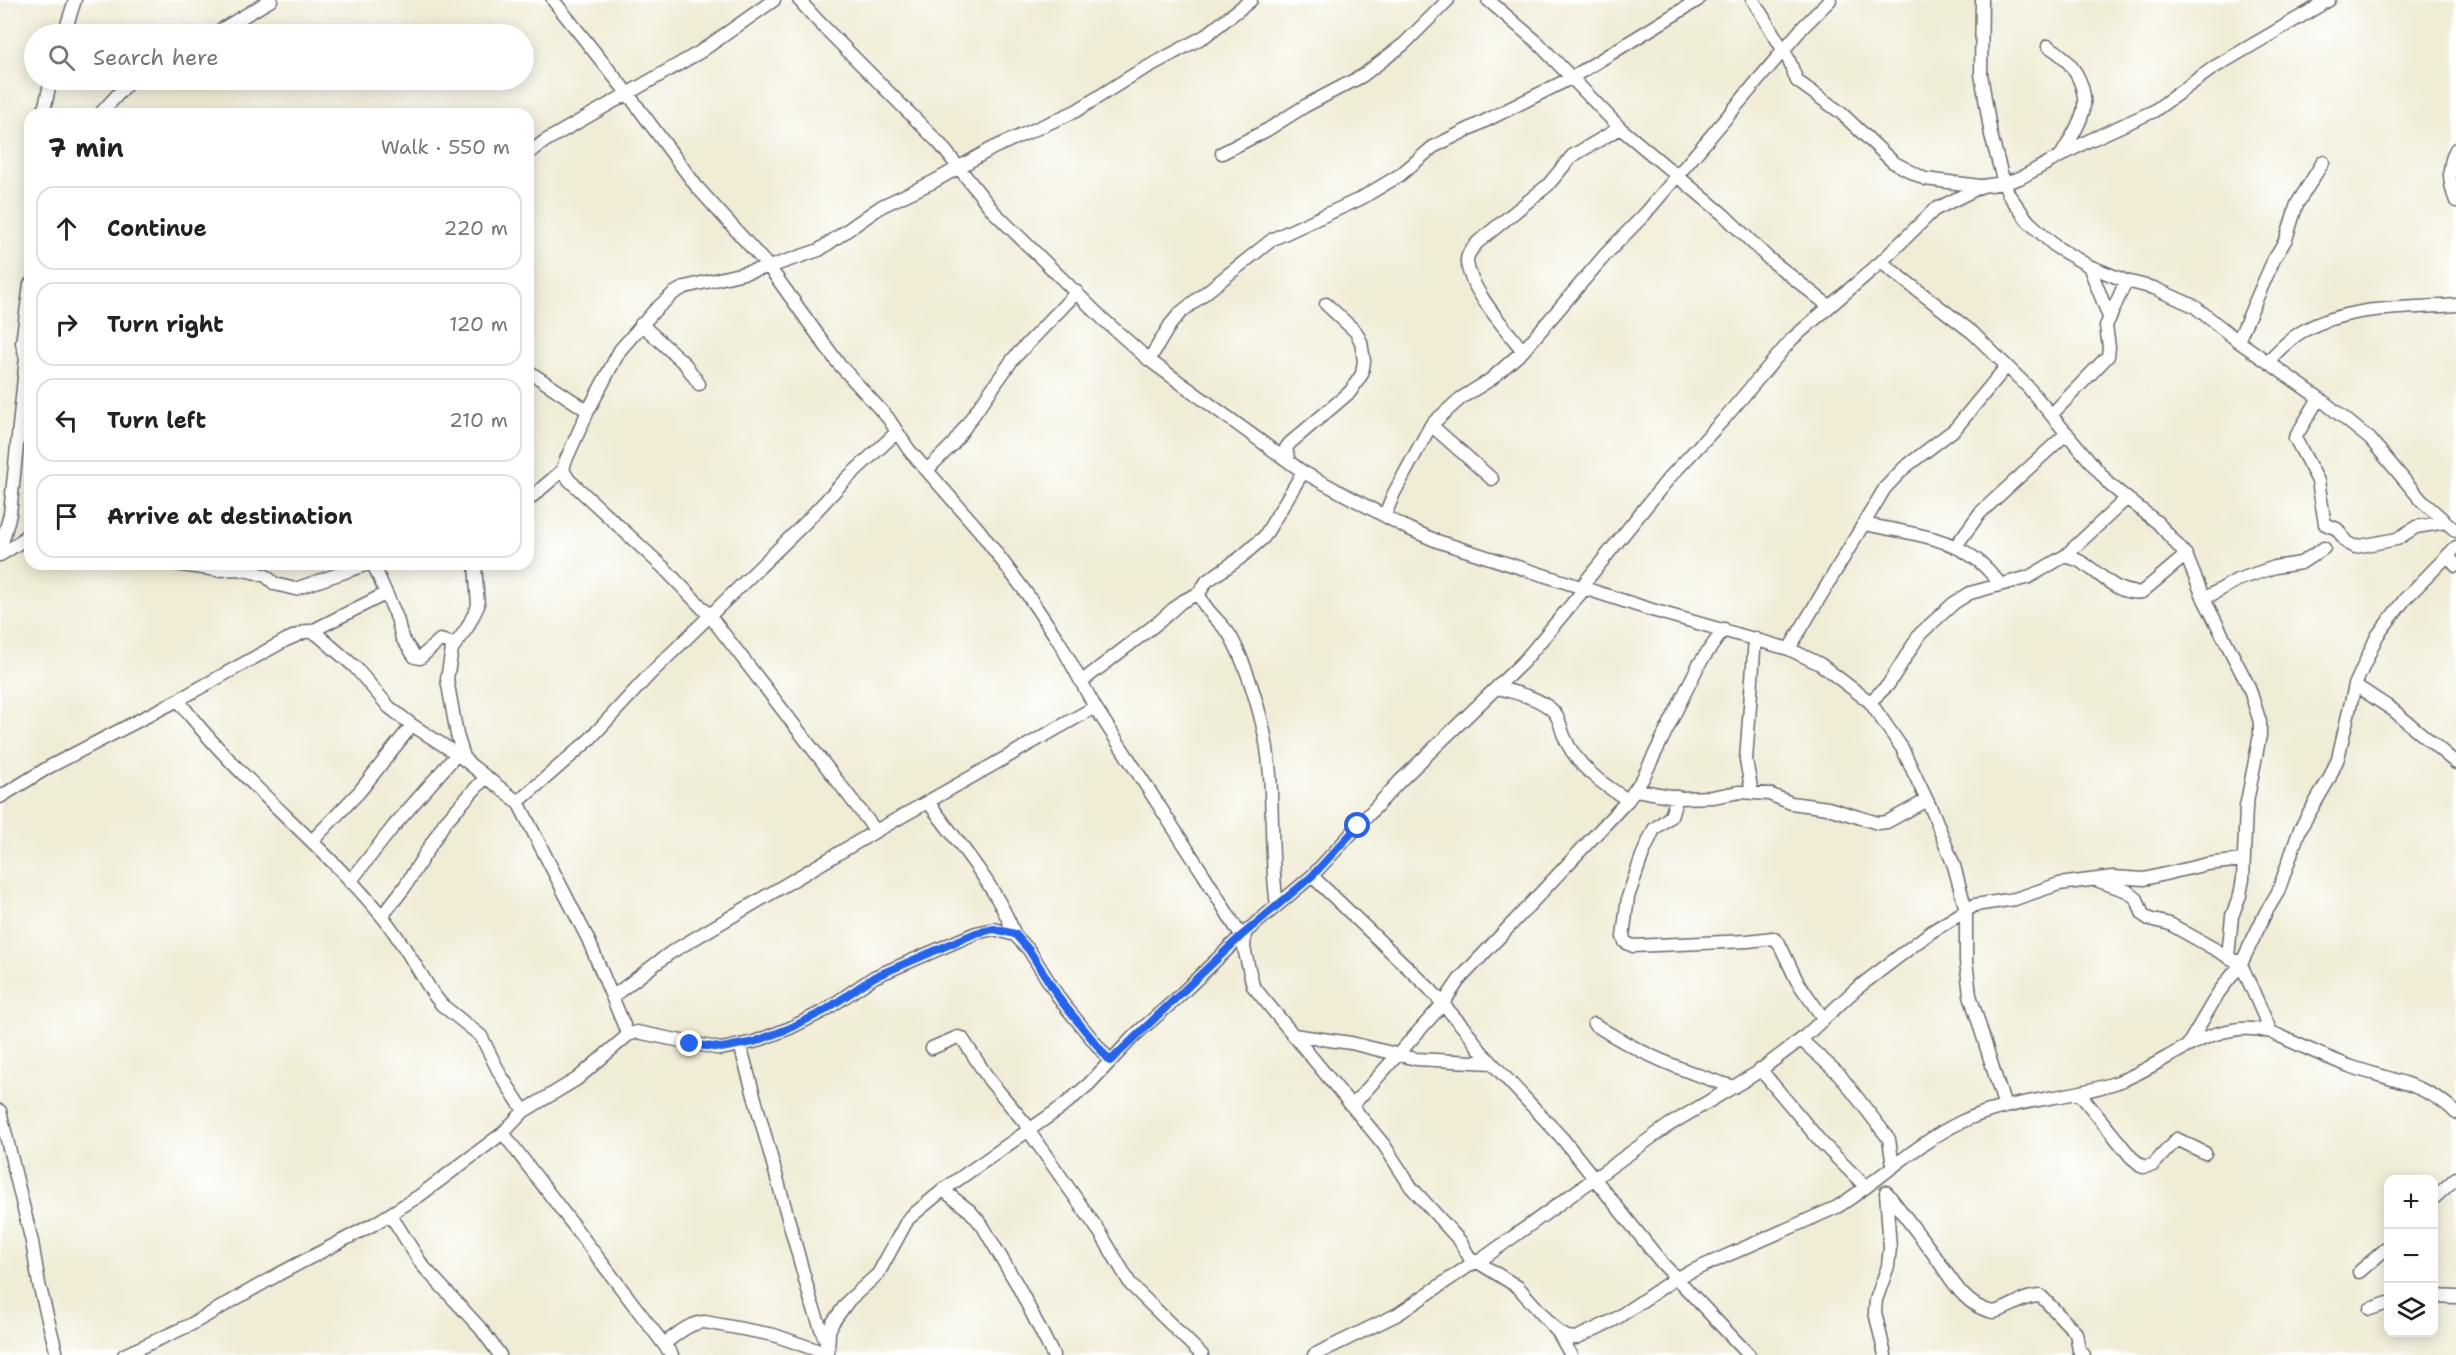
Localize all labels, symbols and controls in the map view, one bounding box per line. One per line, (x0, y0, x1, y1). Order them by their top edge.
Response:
search box (24, 24, 534, 90)
icon: search (45, 41, 78, 74)
text: Search here (93, 43, 219, 72)
text: 7 min (48, 130, 124, 165)
text: Walk · 550 m (381, 134, 510, 160)
icon: ahead (50, 212, 83, 245)
text: Continue (107, 214, 207, 243)
text: 220 m (444, 215, 508, 241)
icon: right (50, 308, 83, 341)
text: Turn right (107, 310, 224, 339)
text: 120 m (449, 311, 508, 337)
icon: left (50, 404, 83, 437)
text: Turn left (107, 406, 206, 435)
text: 210 m (449, 407, 508, 433)
icon: arrive (50, 500, 83, 533)
text: Arrive at destination (107, 502, 353, 531)
route start (1344, 812, 1370, 838)
route end (676, 1030, 702, 1056)
map controls (2384, 1175, 2438, 1337)
button: + (2384, 1175, 2438, 1229)
button: − (2384, 1229, 2438, 1283)
button: layers (2384, 1283, 2438, 1337)

